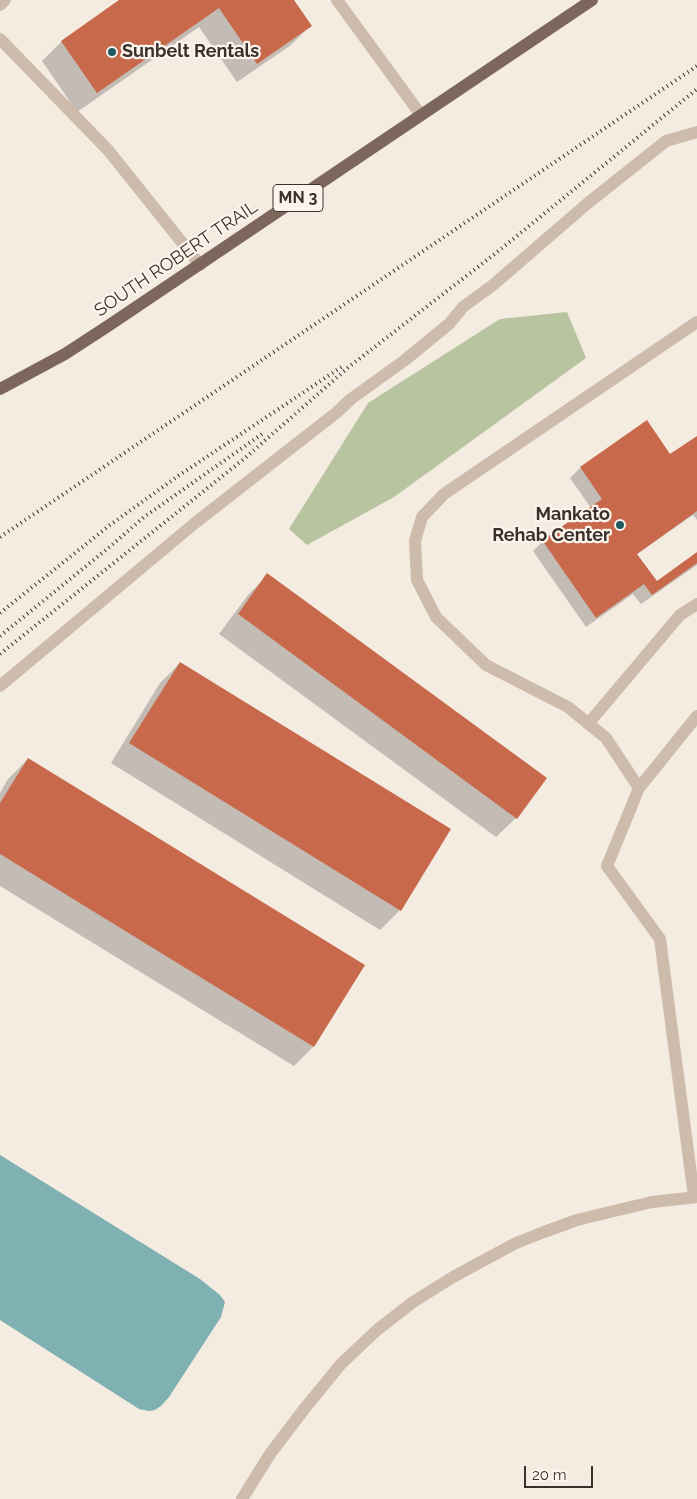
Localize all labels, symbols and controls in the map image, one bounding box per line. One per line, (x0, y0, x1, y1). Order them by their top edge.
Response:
place label: Sunbelt Rentals (122, 41, 259, 63)
marker: Sunbelt Rentals (106, 46, 118, 58)
road number: MN 3 (273, 184, 323, 212)
street label: SOUTH ROBERT TRAIL (90, 196, 262, 322)
place label: Mankato Rehab Center (492, 504, 610, 546)
marker: Mankato Rehab Center (614, 519, 626, 531)
scale bar (527, 1456, 596, 1488)
text: 20 m (532, 1466, 567, 1484)

